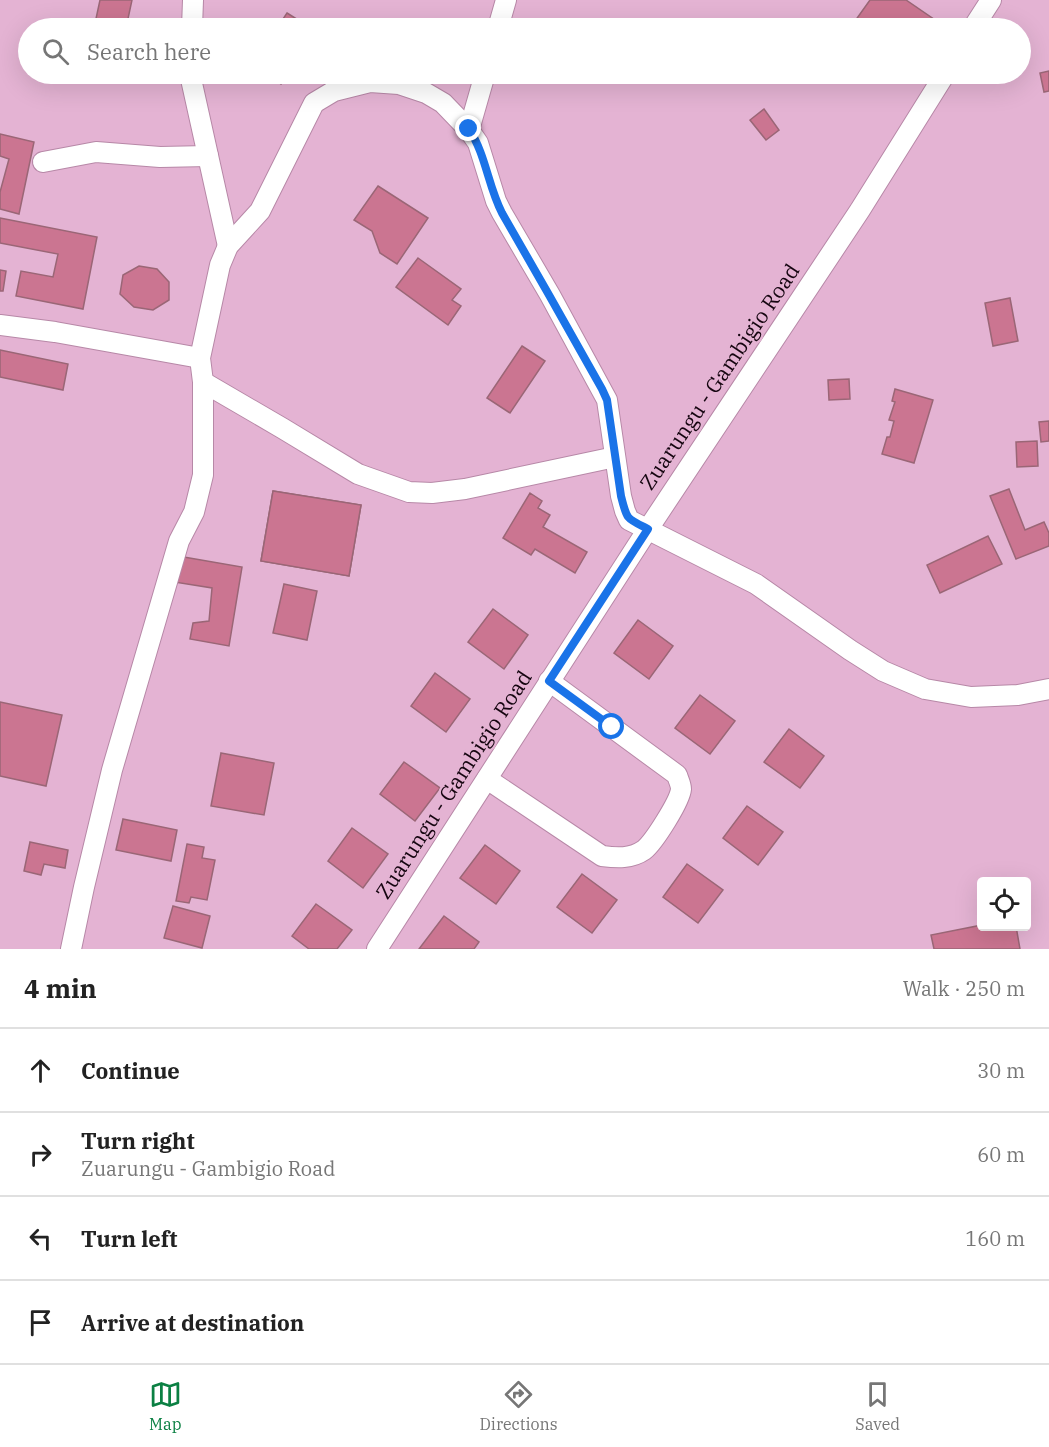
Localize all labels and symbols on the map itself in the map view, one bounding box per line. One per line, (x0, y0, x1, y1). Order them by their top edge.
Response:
route end (455, 115, 481, 141)
street label: Zuarungu - Gambigio Road (633, 258, 806, 495)
street label: Zuarungu - Gambigio Road (369, 665, 538, 904)
route start (598, 713, 624, 739)

